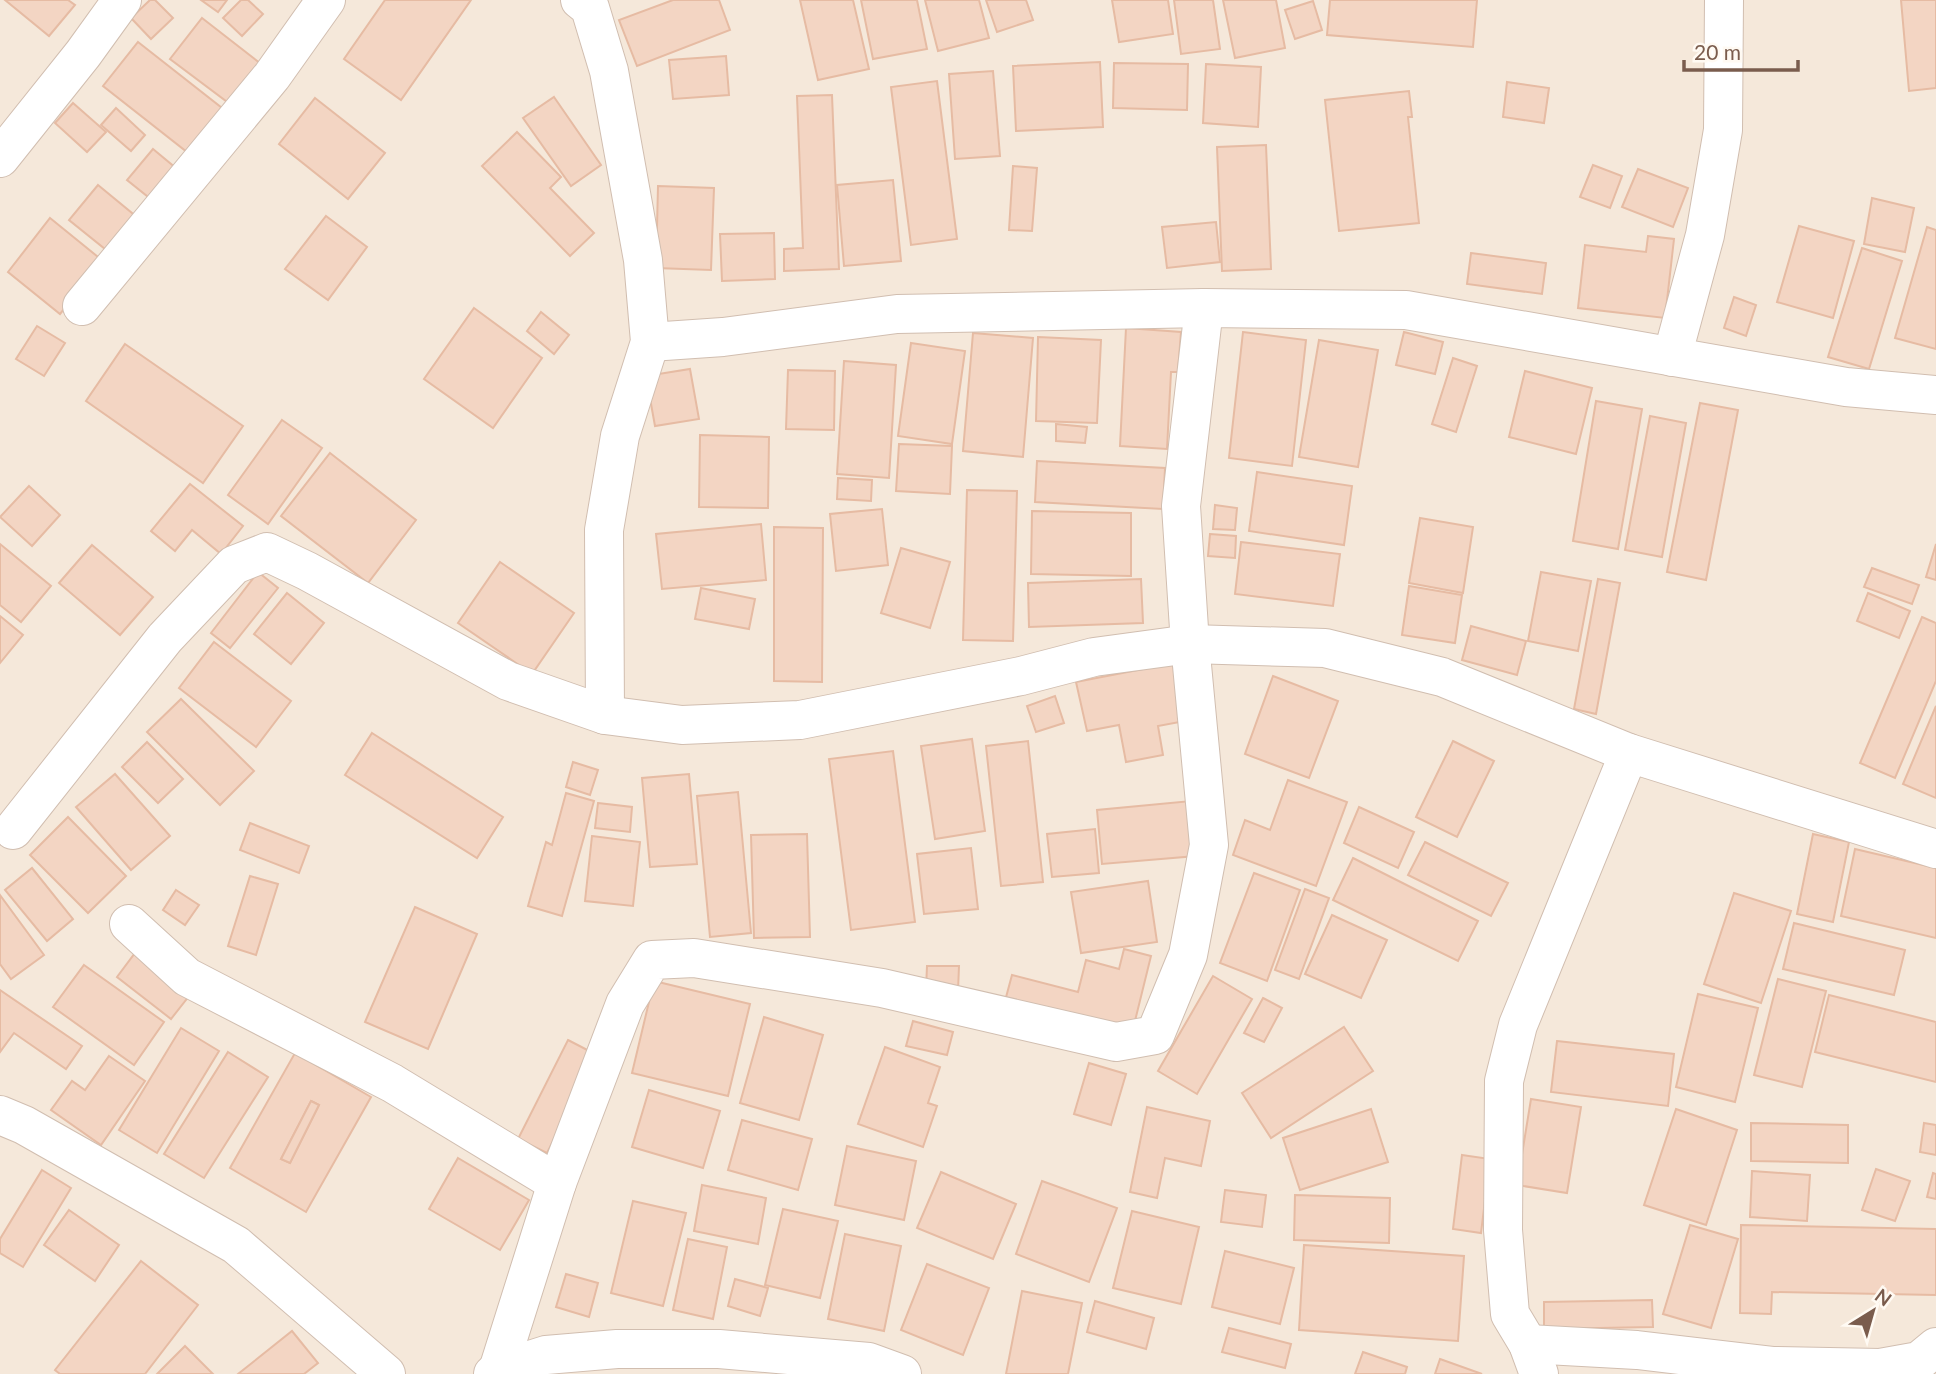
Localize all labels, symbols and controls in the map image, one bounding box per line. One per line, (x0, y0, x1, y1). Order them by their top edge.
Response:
scale bar (1684, 28, 1798, 72)
text: 20 m (1694, 39, 1741, 64)
north arrow (1838, 1276, 1908, 1346)
text: N (1871, 1283, 1896, 1311)

